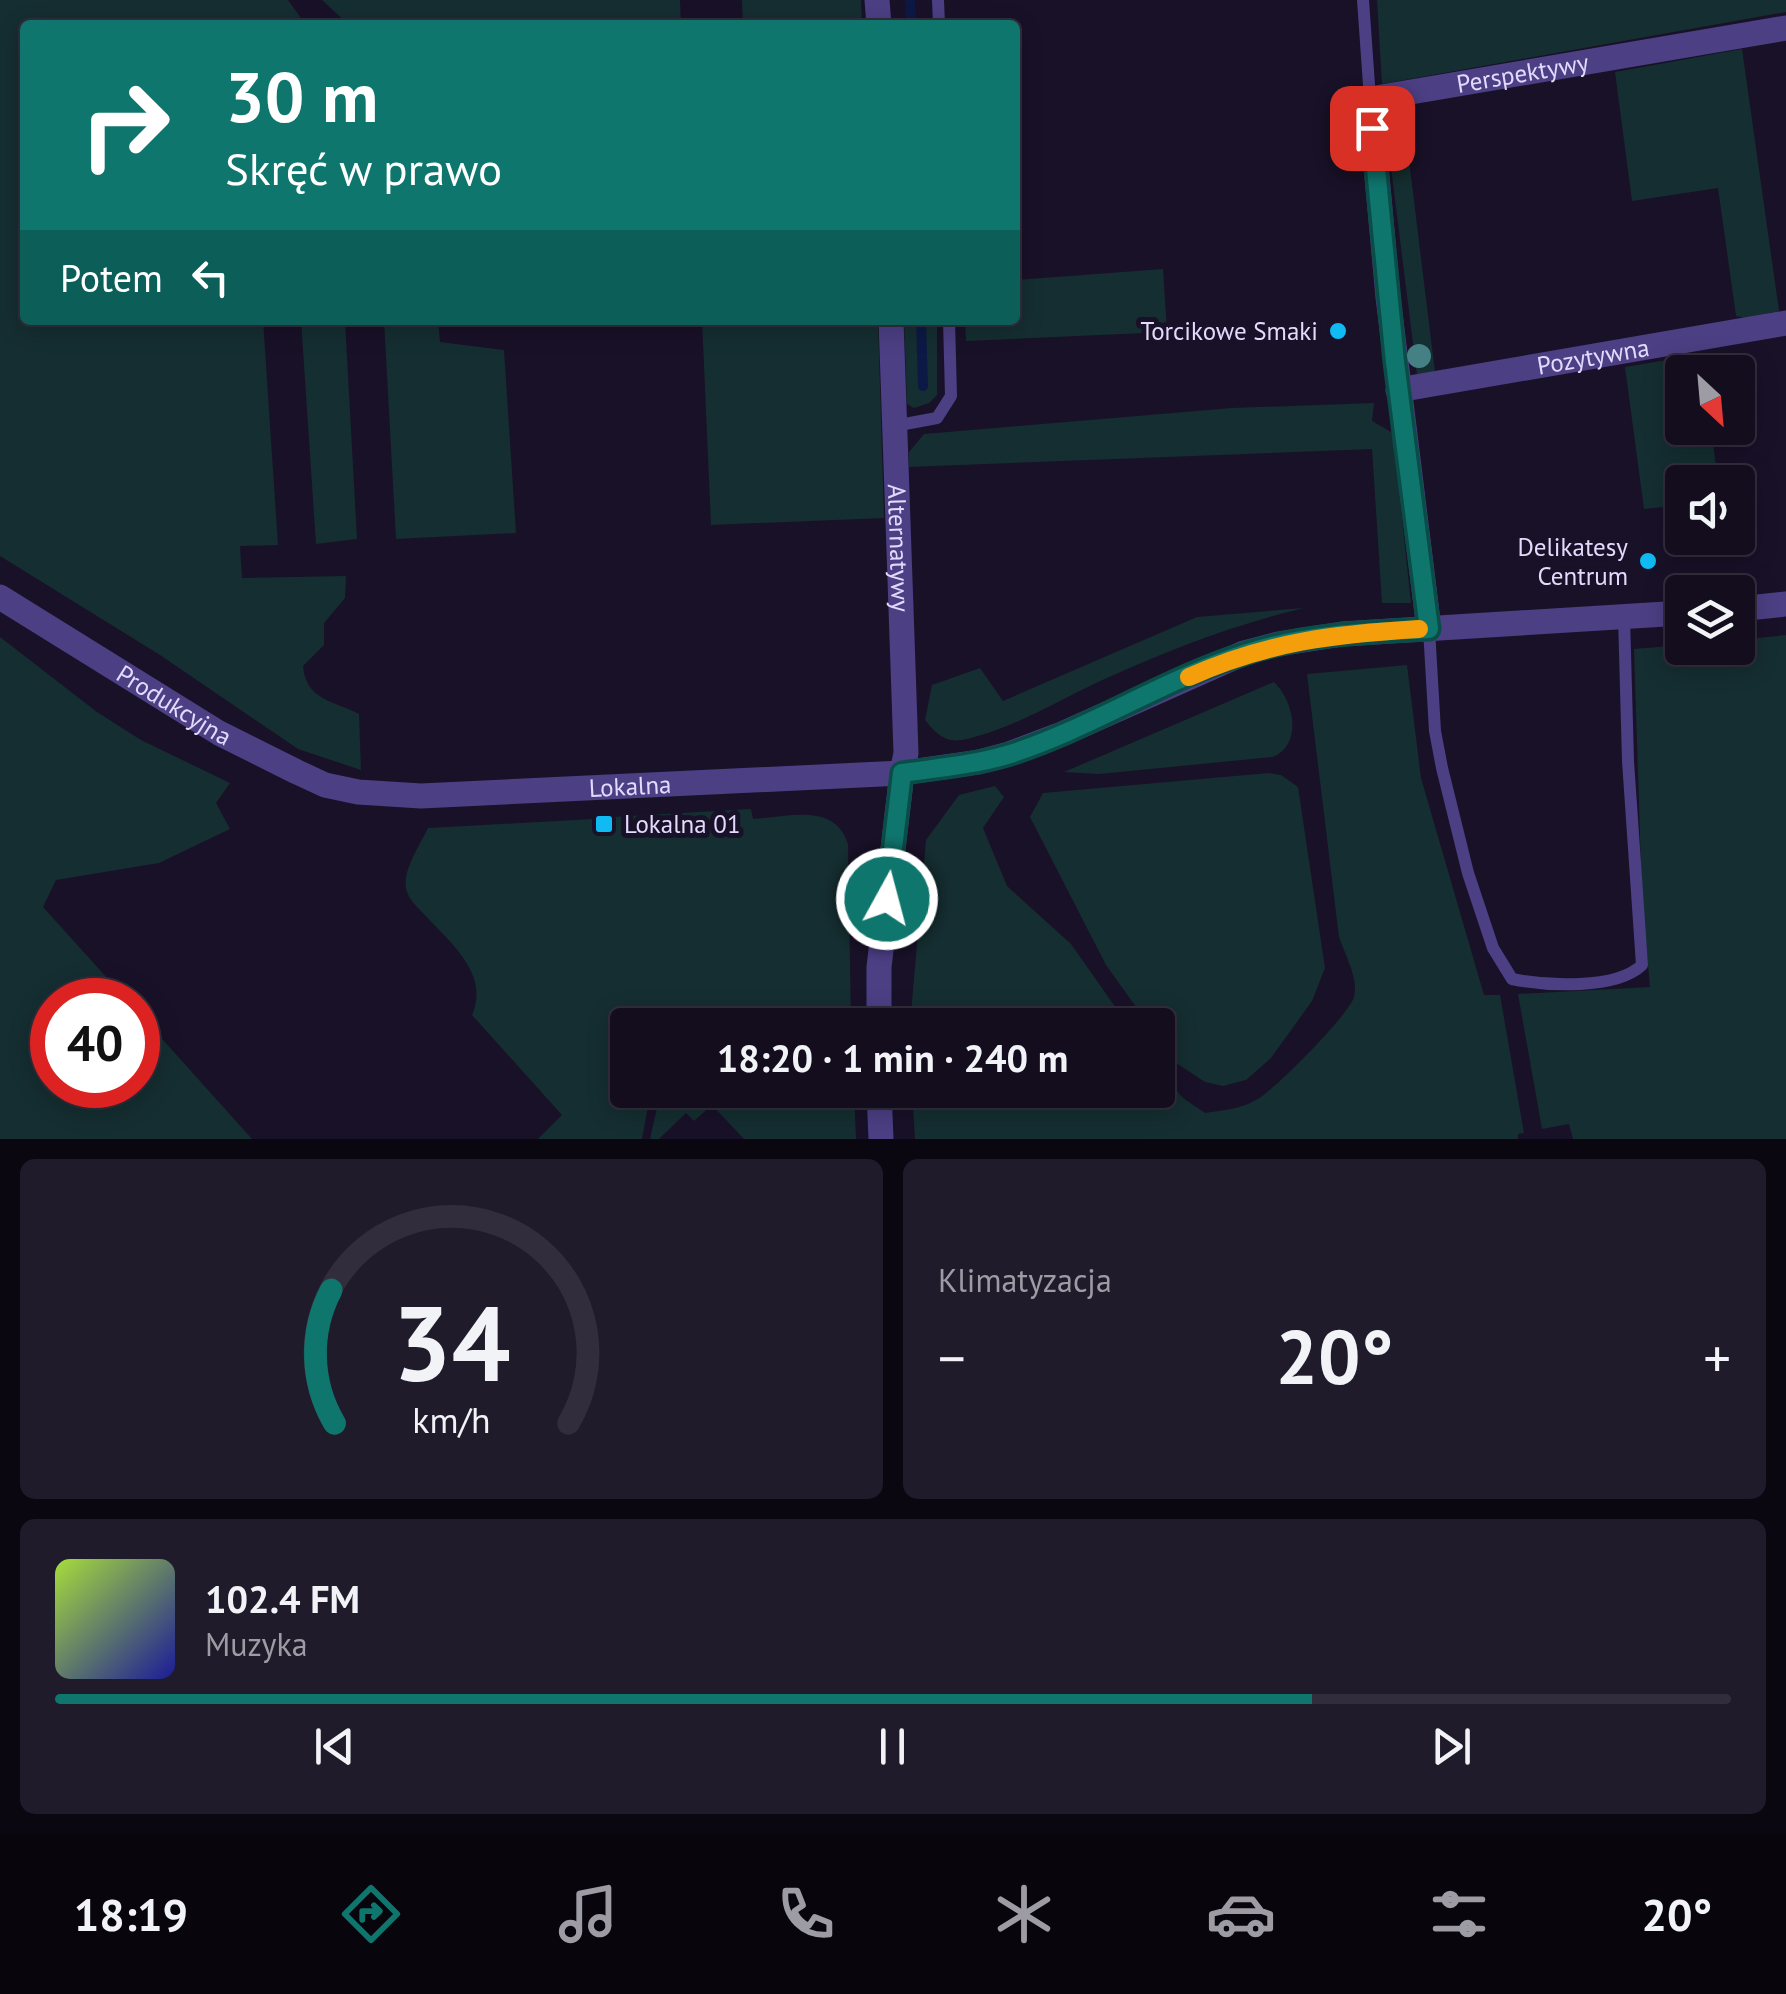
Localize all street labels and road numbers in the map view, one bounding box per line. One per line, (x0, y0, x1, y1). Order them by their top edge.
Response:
street label: Perspektywy (1454, 46, 1591, 100)
street label: Pozytywna (1534, 331, 1652, 382)
street label: Alternatywy (881, 483, 917, 613)
street label: Produkcyjna (111, 658, 237, 753)
street label: Lokalna (588, 768, 672, 804)

